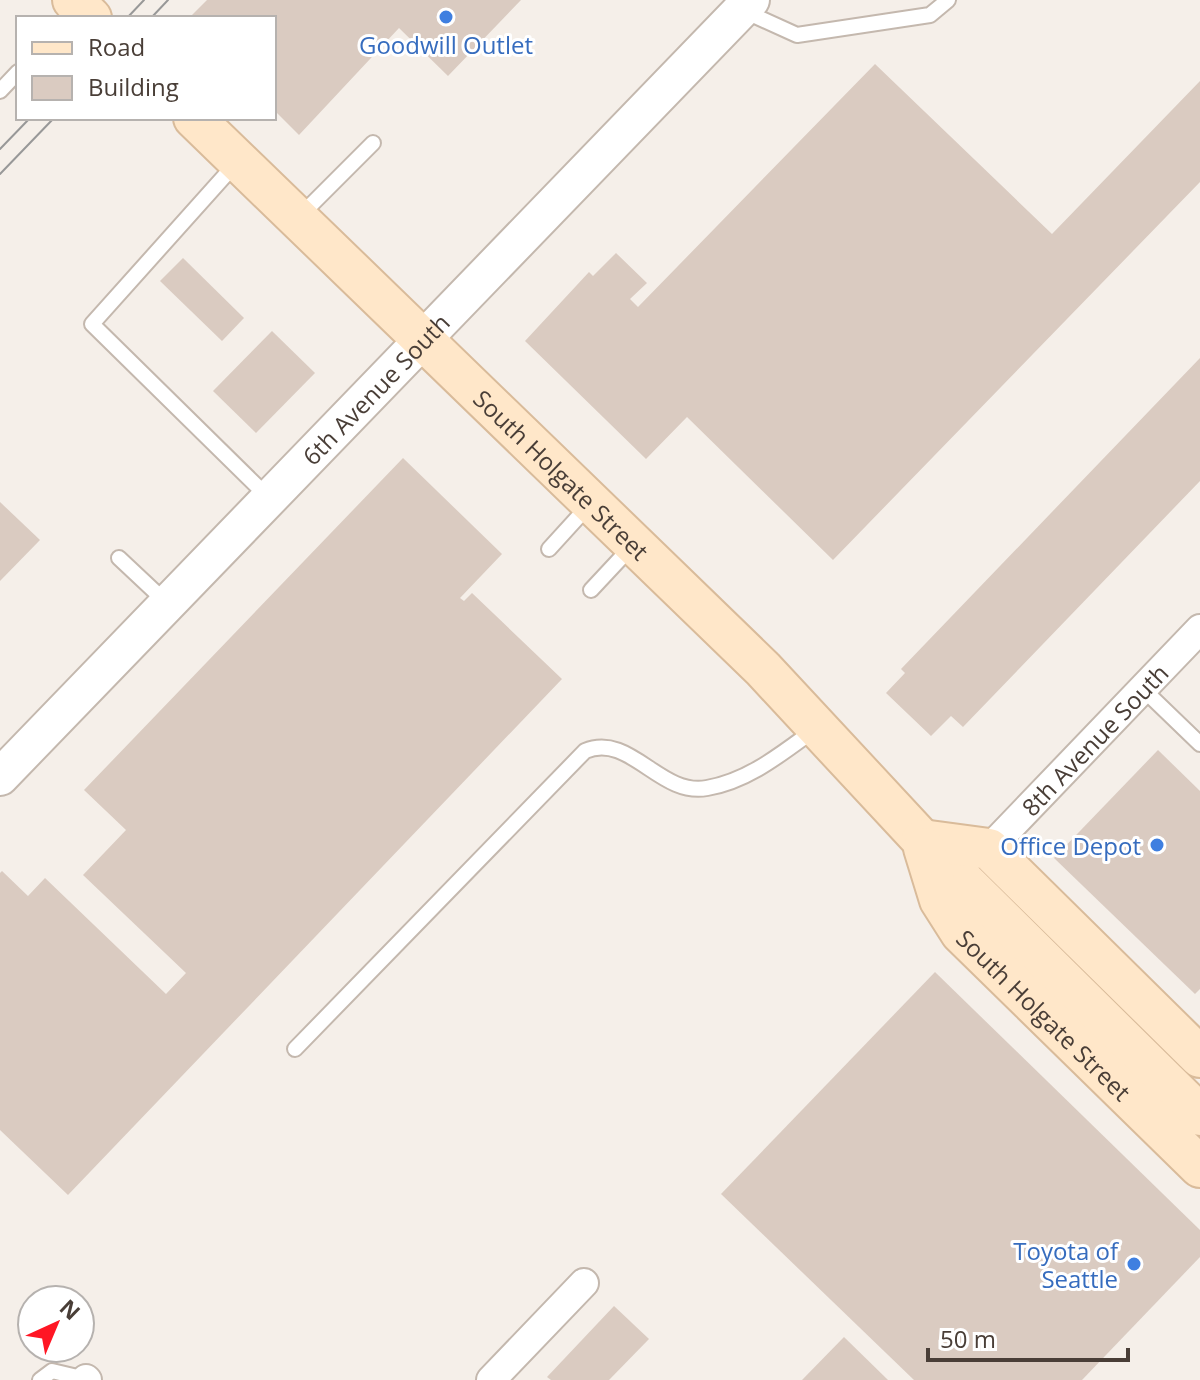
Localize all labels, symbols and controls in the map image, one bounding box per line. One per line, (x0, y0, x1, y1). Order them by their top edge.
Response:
marker: Goodwill Outlet (437, 8, 455, 26)
legend (16, 16, 276, 120)
place label: Goodwill Outlet (359, 28, 533, 61)
text: Road (88, 30, 145, 63)
text: Building (88, 70, 179, 103)
street label: 6th Avenue South (294, 306, 456, 472)
street label: South Holgate Street (467, 382, 657, 567)
street label: 8th Avenue South (1014, 656, 1175, 822)
place label: Office Depot (1000, 829, 1141, 862)
marker: Office Depot (1148, 836, 1166, 854)
street label: South Holgate Street (950, 922, 1139, 1107)
place label: Toyota of Seattle (1013, 1234, 1120, 1295)
marker: Toyota of Seattle (1125, 1255, 1143, 1273)
north arrow (16, 1284, 96, 1364)
text: N (54, 1292, 87, 1326)
scale bar (928, 1312, 1128, 1362)
text: 50 m (940, 1322, 996, 1355)

